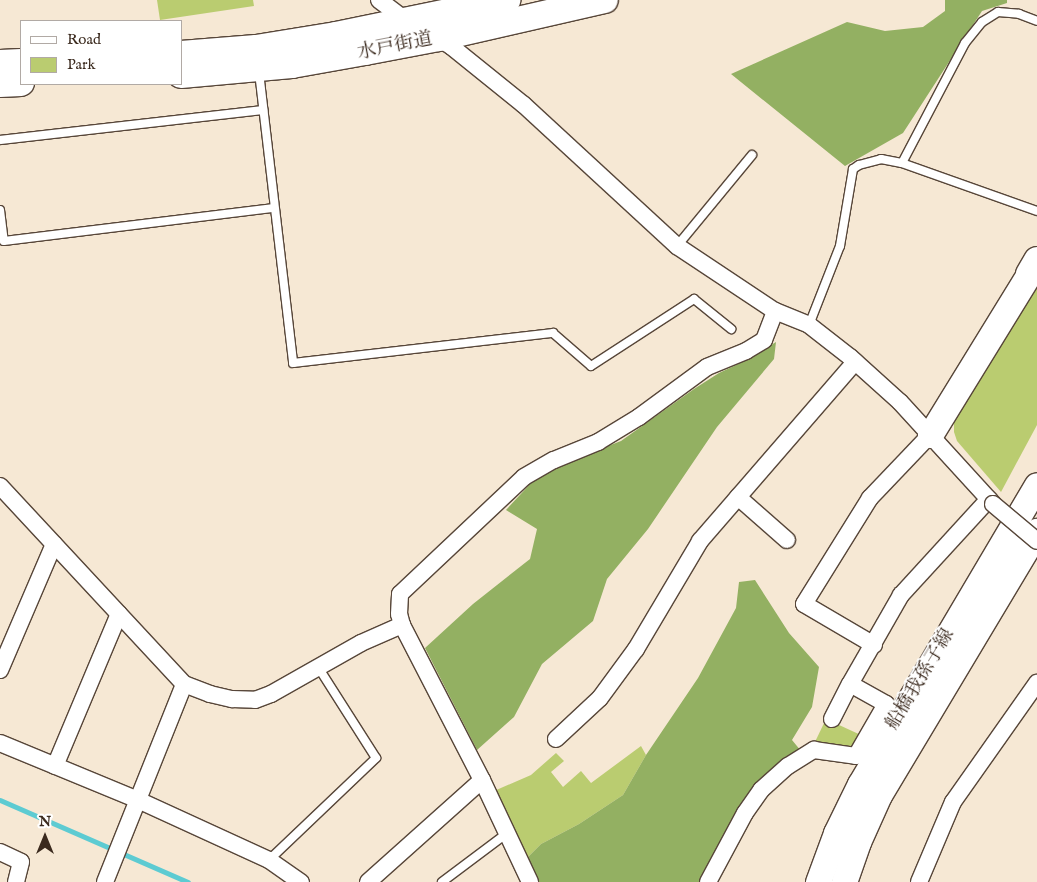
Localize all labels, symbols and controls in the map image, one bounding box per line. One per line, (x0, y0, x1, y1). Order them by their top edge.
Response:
legend (20, 20, 182, 85)
street label: 水戸街道 (356, 29, 434, 65)
text: Road (67, 30, 101, 49)
text: Park (67, 55, 96, 74)
street label: 船橋我孫子線 (882, 625, 960, 735)
north arrow (20, 812, 70, 862)
text: N (39, 813, 51, 831)

